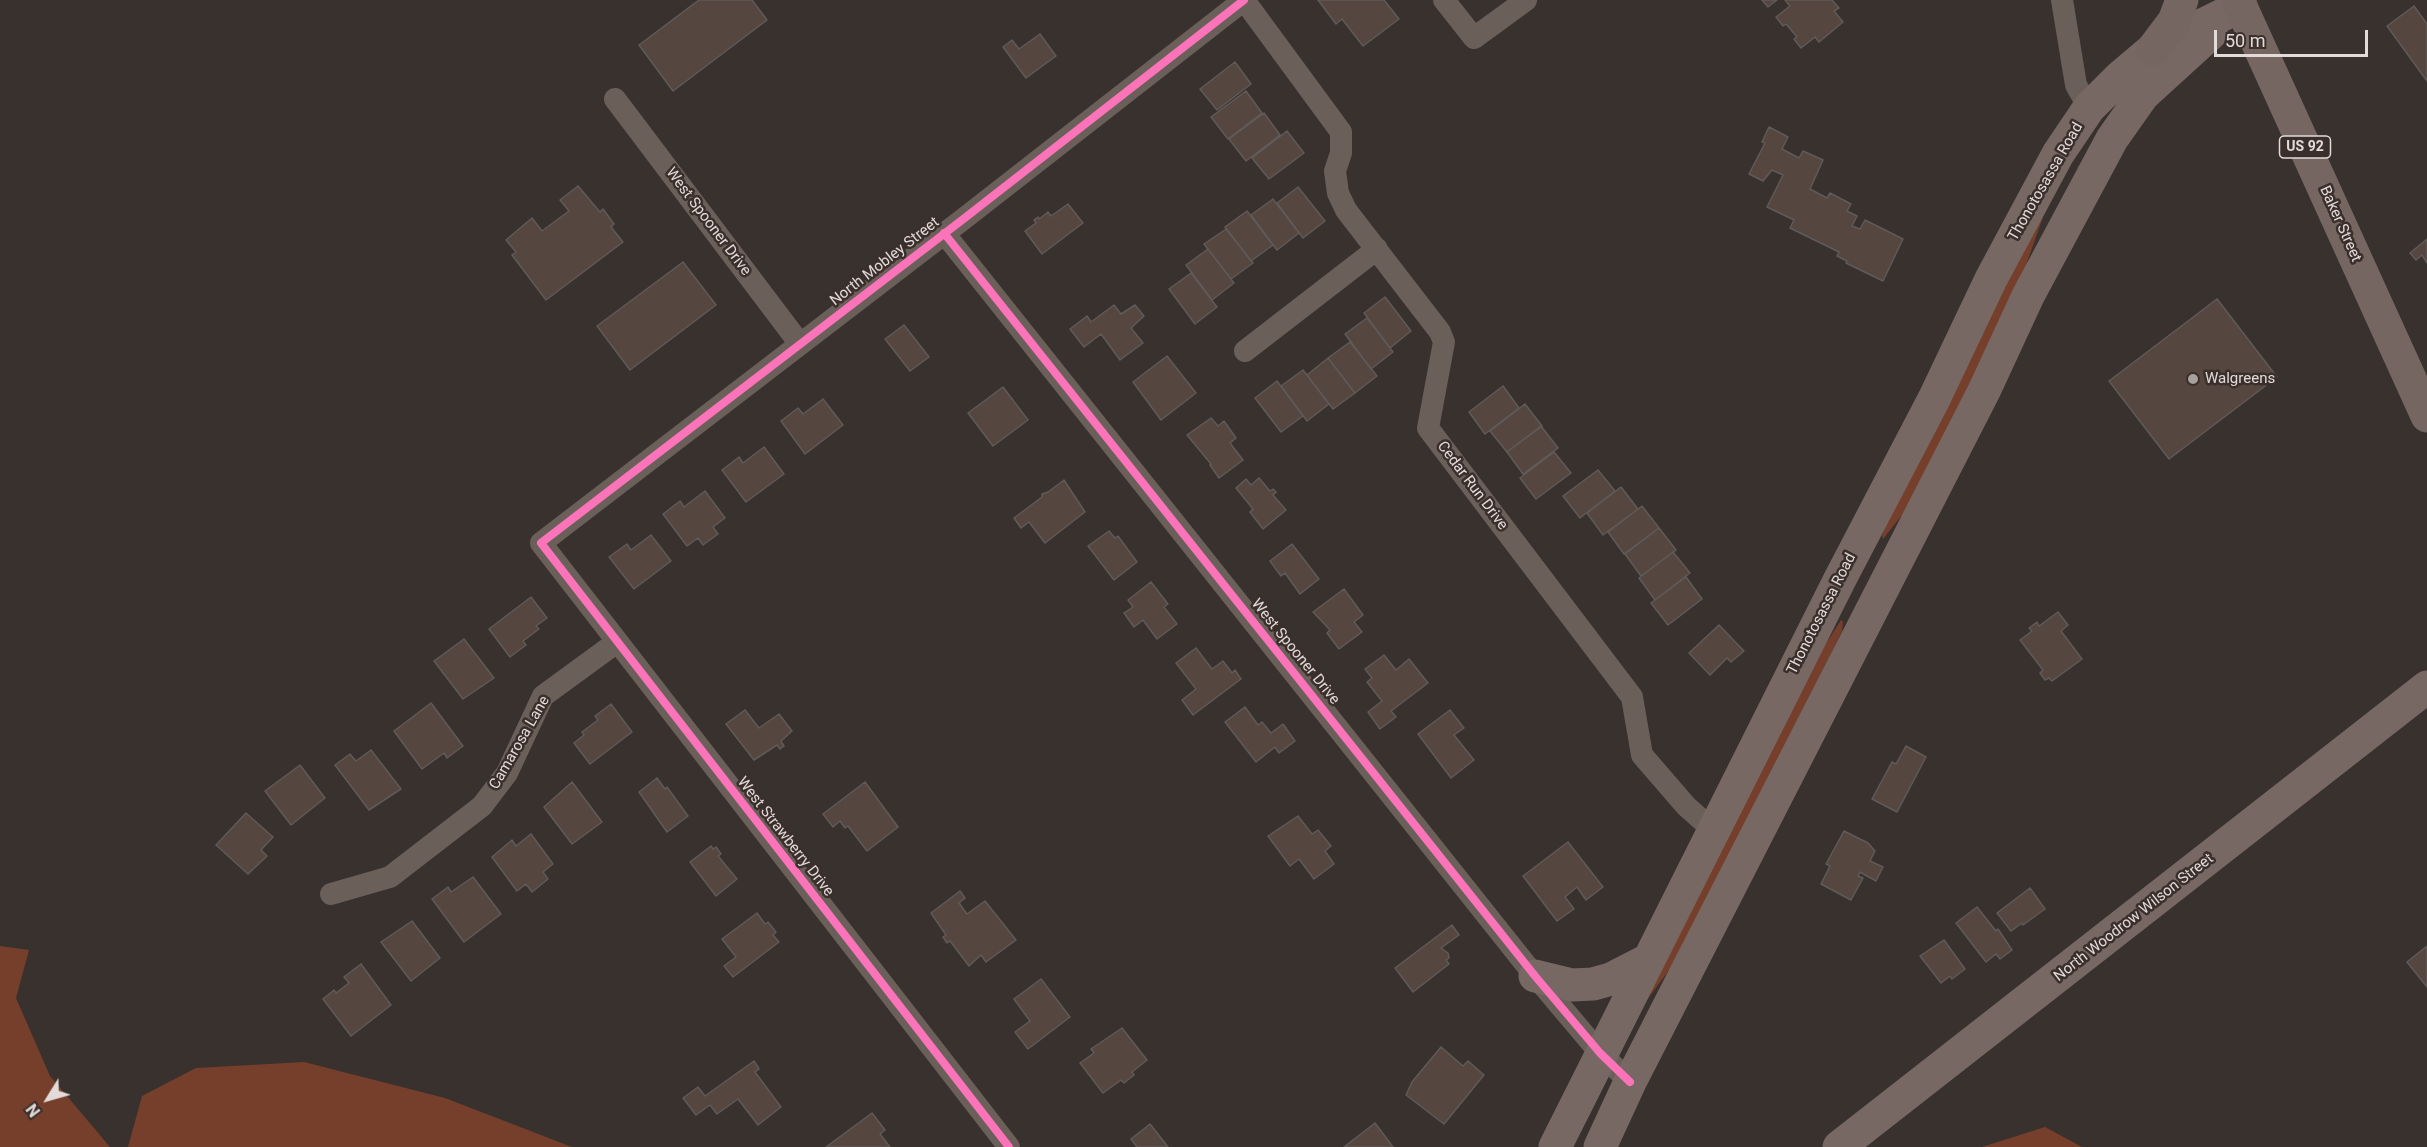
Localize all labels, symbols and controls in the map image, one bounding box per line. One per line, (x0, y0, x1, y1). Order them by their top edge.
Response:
scale bar (2217, 18, 2372, 56)
text: 50 m (2225, 30, 2265, 51)
street label: Thonotosassa Road (2005, 120, 2087, 244)
road number: US 92 (2280, 136, 2330, 158)
street label: West Spooner Drive (662, 164, 754, 280)
street label: Baker Street (2315, 183, 2365, 265)
street label: North Mobley Street (827, 214, 943, 310)
place label: Walgreens (2205, 370, 2275, 388)
marker: Walgreens (2186, 372, 2200, 386)
street label: Cedar Run Drive (1433, 438, 1511, 534)
street label: Thonotosassa Road (1784, 550, 1860, 678)
street label: West Spooner Drive (1247, 596, 1343, 708)
street label: Camarosa Lane (486, 693, 554, 793)
street label: West Strawberry Drive (733, 774, 837, 900)
street label: North Woodrow Wilson Street (2051, 850, 2217, 986)
north arrow (18, 1069, 78, 1129)
text: N (22, 1100, 44, 1120)

